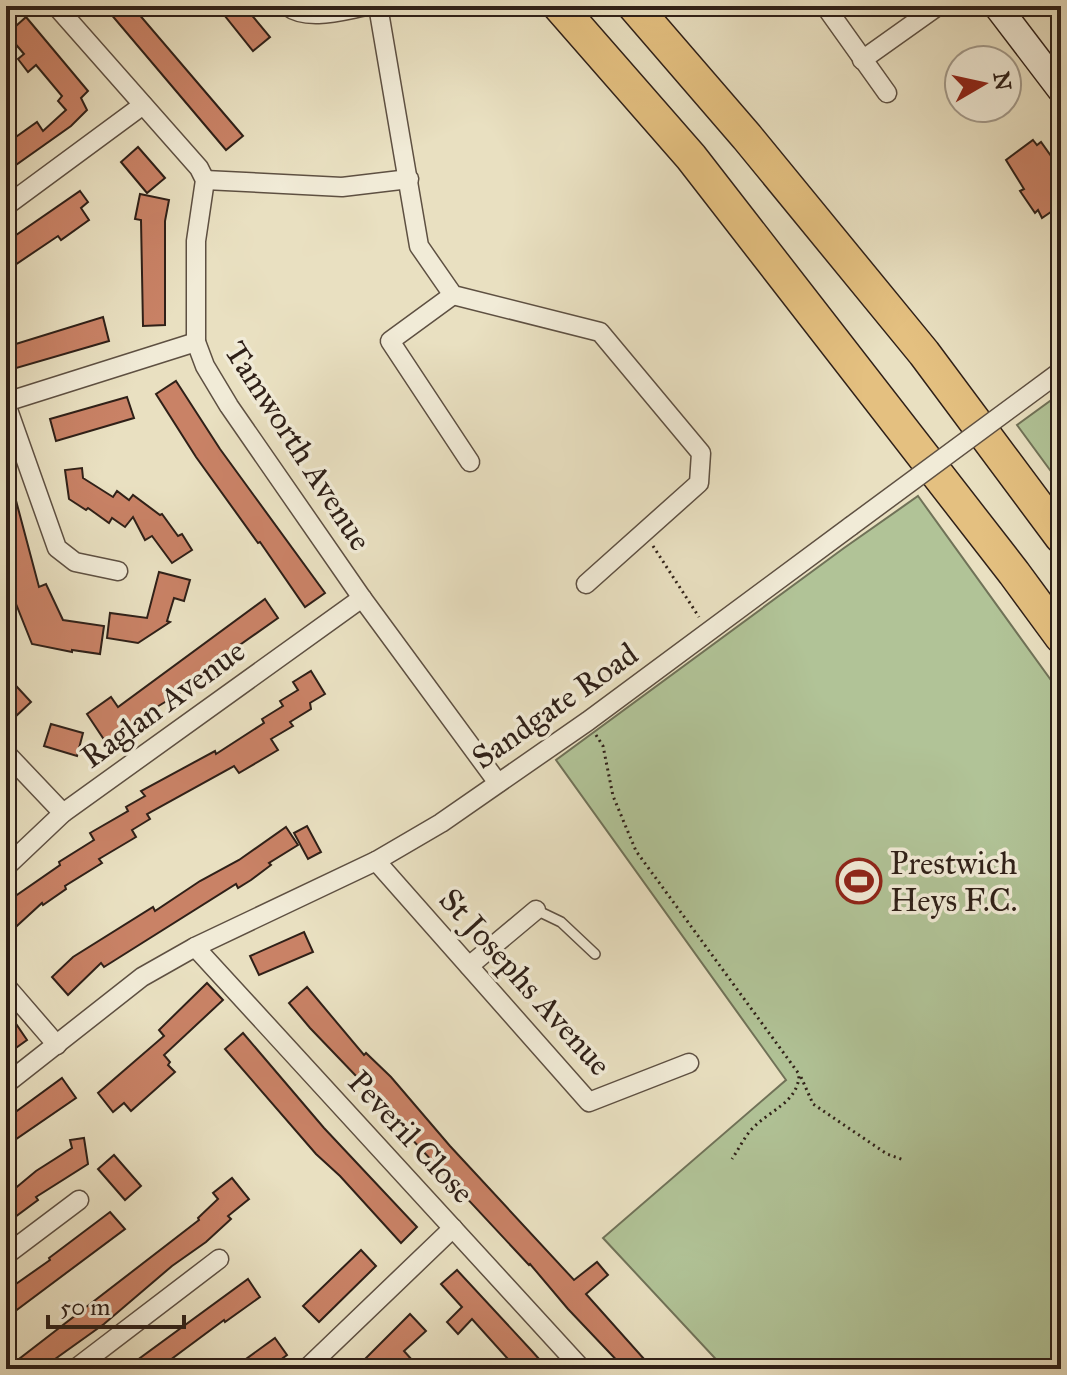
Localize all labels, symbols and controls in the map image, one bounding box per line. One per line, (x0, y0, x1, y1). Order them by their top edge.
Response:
north arrow (943, 44, 1023, 124)
text: N (987, 70, 1017, 93)
street label: Tamworth Avenue (216, 334, 380, 558)
street label: Raglan Avenue (73, 631, 253, 777)
street label: Sandgate Road (465, 635, 645, 777)
place label: Prestwich Heys F.C. (890, 844, 1017, 920)
sports icon: Prestwich Heys F.C. (835, 857, 883, 905)
street label: St Josephs Avenue (431, 880, 619, 1084)
street label: Peveril Close (340, 1063, 482, 1211)
scale bar (48, 1279, 184, 1329)
text: 50 m (60, 1292, 110, 1322)

